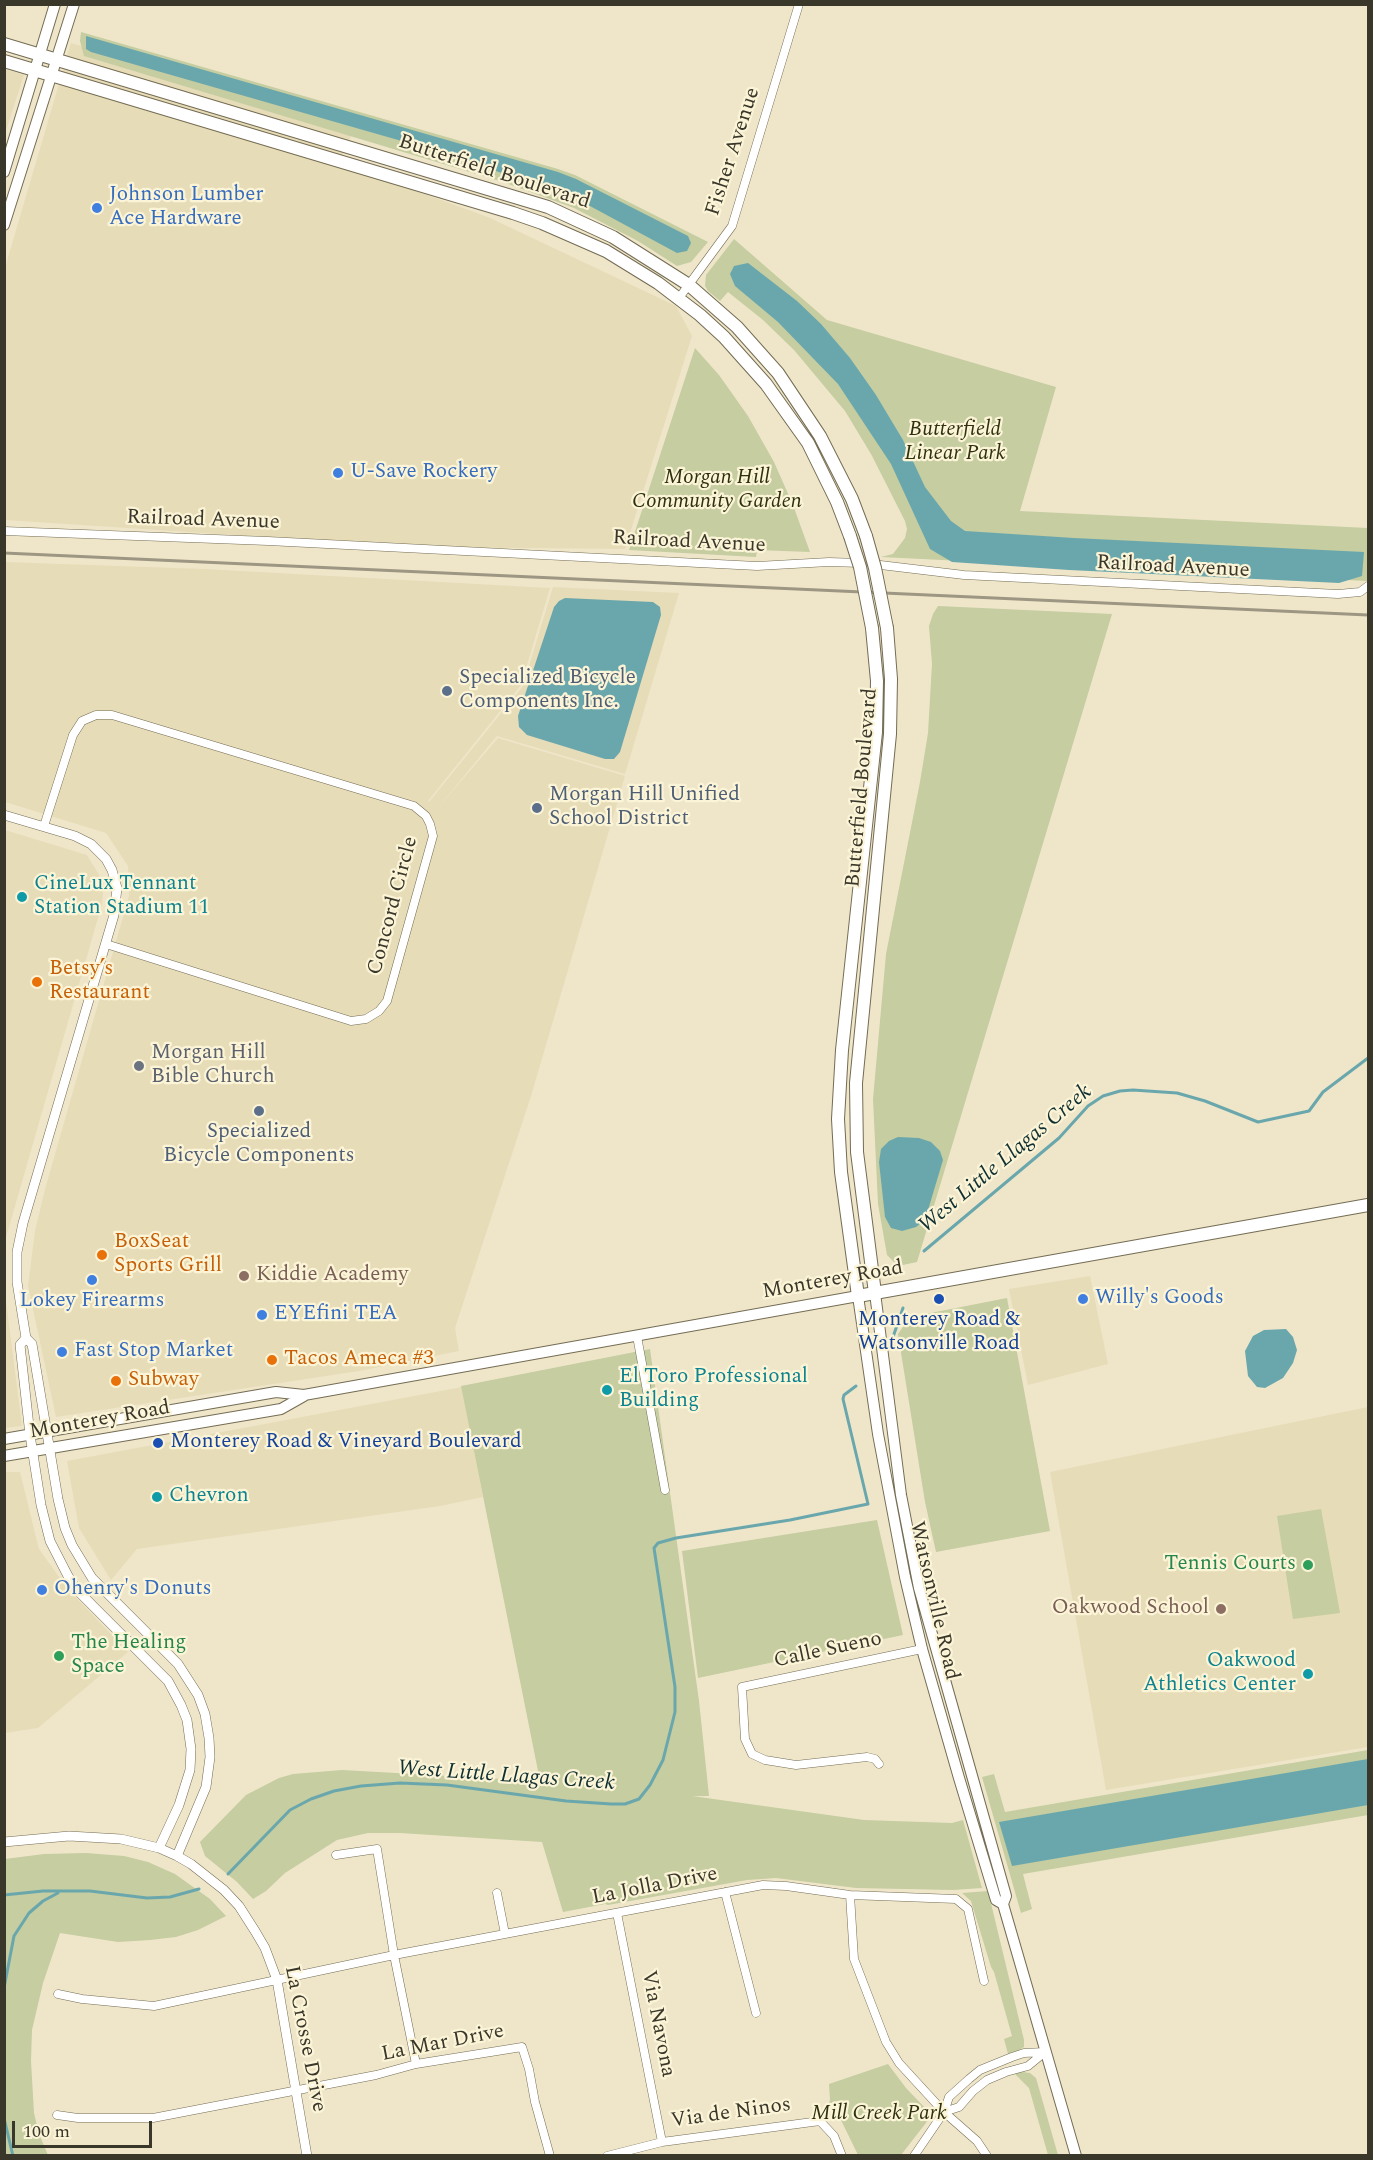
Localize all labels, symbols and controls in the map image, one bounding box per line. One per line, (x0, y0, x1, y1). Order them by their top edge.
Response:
street label: Fisher Avenue (701, 85, 767, 219)
street label: Butterfield Boulevard (395, 130, 593, 216)
place label: Johnson Lumber Ace Hardware (109, 183, 264, 233)
marker: Johnson Lumber Ace Hardware (90, 201, 104, 215)
park label: Butterfield Linear Park (904, 418, 1006, 468)
place label: U-Save Rockery (350, 460, 497, 486)
marker: U-Save Rockery (331, 466, 345, 480)
park label: Morgan Hill Community Garden (632, 466, 802, 516)
street label: Railroad Avenue (126, 506, 280, 536)
street label: Railroad Avenue (612, 526, 766, 560)
street label: Railroad Avenue (1096, 551, 1250, 585)
place label: Specialized Bicycle Components Inc. (459, 666, 636, 716)
marker: Specialized Bicycle Components Inc. (440, 684, 454, 698)
street label: Butterfield Boulevard (842, 687, 884, 889)
place label: Morgan Hill Unified School District (549, 783, 740, 833)
marker: Morgan Hill Unified School District (530, 801, 544, 815)
street label: Concord Circle (363, 834, 425, 978)
place label: CineLux Tennant Station Stadium 11 (34, 872, 209, 922)
marker: CineLux Tennant Station Stadium 11 (15, 890, 29, 904)
place label: Betsy’s Restaurant (49, 957, 150, 1007)
marker: Betsy’s Restaurant (30, 975, 44, 989)
place label: Morgan Hill Bible Church (151, 1041, 275, 1091)
marker: Morgan Hill Bible Church (132, 1059, 146, 1073)
water label: West Little Llagas Creek (914, 1080, 1098, 1240)
marker: Specialized Bicycle Components (252, 1104, 266, 1118)
place label: Specialized Bicycle Components (163, 1120, 355, 1170)
place label: BoxSeat Sports Grill (114, 1230, 222, 1280)
marker: BoxSeat Sports Grill (95, 1248, 109, 1262)
street label: Monterey Road (761, 1256, 905, 1306)
place label: Kiddie Academy (256, 1263, 408, 1289)
marker: Kiddie Academy (237, 1269, 251, 1283)
marker: Lokey Firearms (85, 1273, 99, 1287)
place label: Willy's Goods (1095, 1286, 1224, 1312)
place label: Lokey Firearms (19, 1289, 165, 1315)
marker: Monterey Road & Watsonville Road (932, 1292, 946, 1306)
marker: Willy's Goods (1076, 1292, 1090, 1306)
place label: EYEfini TEA (274, 1302, 398, 1328)
marker: EYEfini TEA (255, 1308, 269, 1322)
place label: Monterey Road & Watsonville Road (858, 1308, 1020, 1358)
place label: Fast Stop Market (74, 1339, 233, 1365)
marker: Fast Stop Market (55, 1345, 69, 1359)
place label: Tacos Ameca #3 (284, 1347, 434, 1373)
marker: Tacos Ameca #3 (265, 1353, 279, 1367)
place label: El Toro Professional Building (619, 1365, 808, 1415)
place label: Subway (128, 1368, 199, 1394)
marker: Subway (109, 1374, 123, 1388)
marker: El Toro Professional Building (600, 1383, 614, 1397)
street label: Monterey Road (28, 1396, 172, 1446)
place label: Monterey Road & Vineyard Boulevard (170, 1430, 522, 1456)
marker: Monterey Road & Vineyard Boulevard (151, 1436, 165, 1450)
place label: Chevron (169, 1484, 249, 1510)
marker: Chevron (150, 1490, 164, 1504)
street label: Watsonville Road (902, 1519, 964, 1683)
place label: Tennis Courts (1164, 1552, 1296, 1578)
marker: Tennis Courts (1301, 1558, 1315, 1572)
place label: Ohenry's Donuts (54, 1577, 212, 1603)
marker: Ohenry's Donuts (35, 1583, 49, 1597)
place label: Oakwood School (1052, 1596, 1209, 1622)
marker: Oakwood School (1214, 1602, 1228, 1616)
street label: Calle Sueno (772, 1627, 884, 1675)
place label: The Healing Space (71, 1631, 187, 1681)
marker: The Healing Space (52, 1649, 66, 1663)
place label: Oakwood Athletics Center (1143, 1649, 1296, 1699)
marker: Oakwood Athletics Center (1301, 1667, 1315, 1681)
water label: West Little Llagas Creek (396, 1756, 616, 1798)
street label: La Jolla Drive (590, 1862, 720, 1912)
street label: La Crosse Drive (277, 1964, 331, 2114)
street label: Via Navona (634, 1968, 680, 2080)
street label: La Mar Drive (380, 2020, 506, 2068)
street label: Via de Ninos (669, 2093, 793, 2135)
park label: Mill Creek Park (811, 2102, 947, 2128)
scale bar (15, 2109, 154, 2147)
text: 100 m (23, 2118, 70, 2145)

